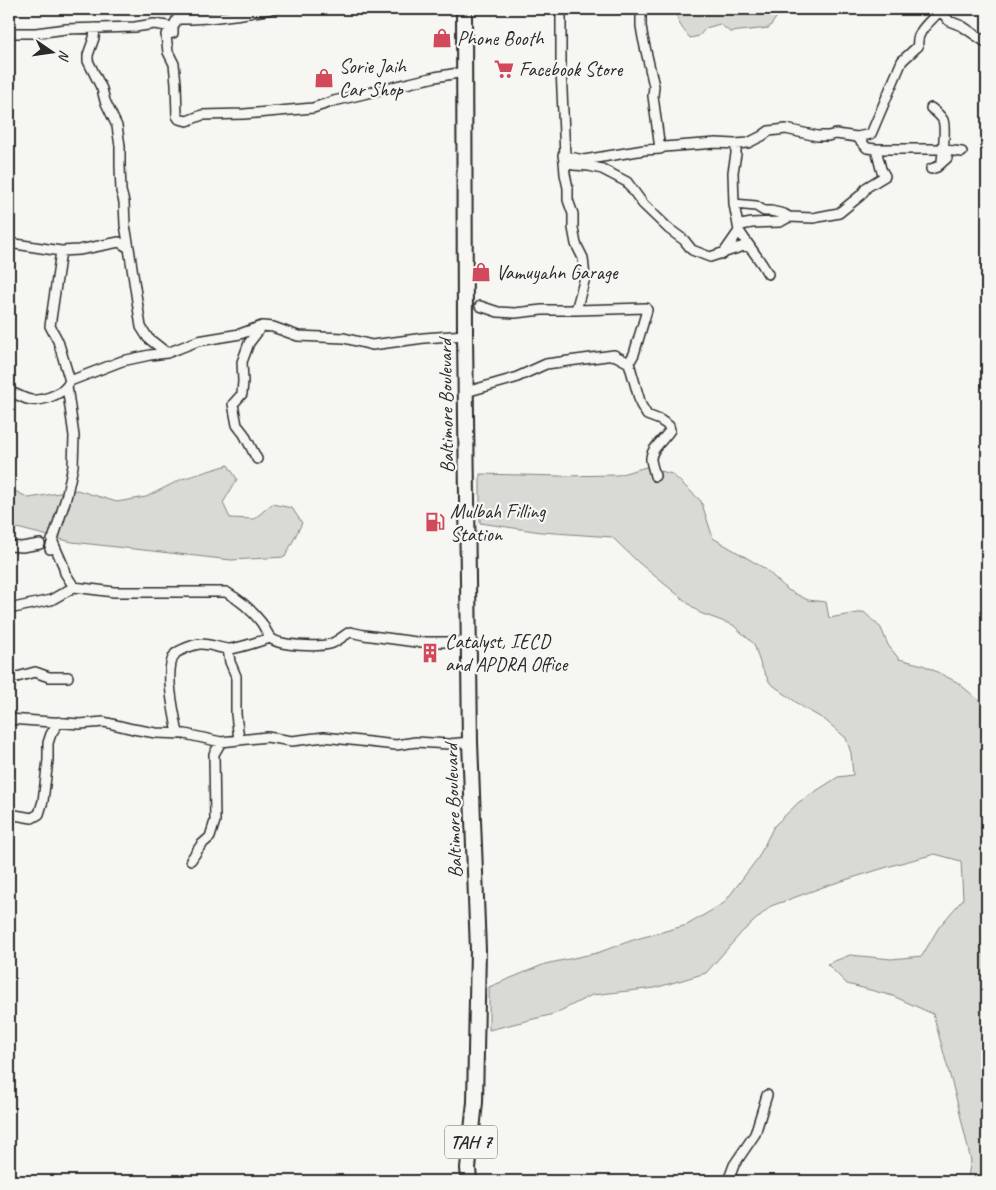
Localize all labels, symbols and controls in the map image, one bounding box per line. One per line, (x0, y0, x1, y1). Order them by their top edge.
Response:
place label: Phone Booth (457, 26, 545, 51)
shop icon: Phone Booth (431, 27, 453, 49)
north arrow (28, 28, 78, 78)
text: N (54, 49, 73, 63)
place label: Sorie Jaih Car Shop (339, 54, 407, 102)
place label: Facebook Store (519, 57, 624, 82)
supermarket icon: Facebook Store (493, 58, 515, 80)
shop icon: Sorie Jaih Car Shop (313, 67, 335, 89)
place label: Vamuyahn Garage (496, 260, 619, 285)
shop icon: Vamuyahn Garage (470, 261, 492, 283)
street label: Baltimore Boulevard (432, 336, 460, 473)
place label: Mulbah Filling Station (450, 499, 546, 547)
fuel station icon: Mulbah Filling Station (424, 511, 446, 533)
place label: Catalyst, IECD and APDRA Office (445, 629, 569, 677)
building icon: Catalyst, IECD and APDRA Office (419, 642, 441, 664)
street label: Baltimore Boulevard (438, 740, 468, 878)
road number: TAH 7 (445, 1126, 497, 1158)

